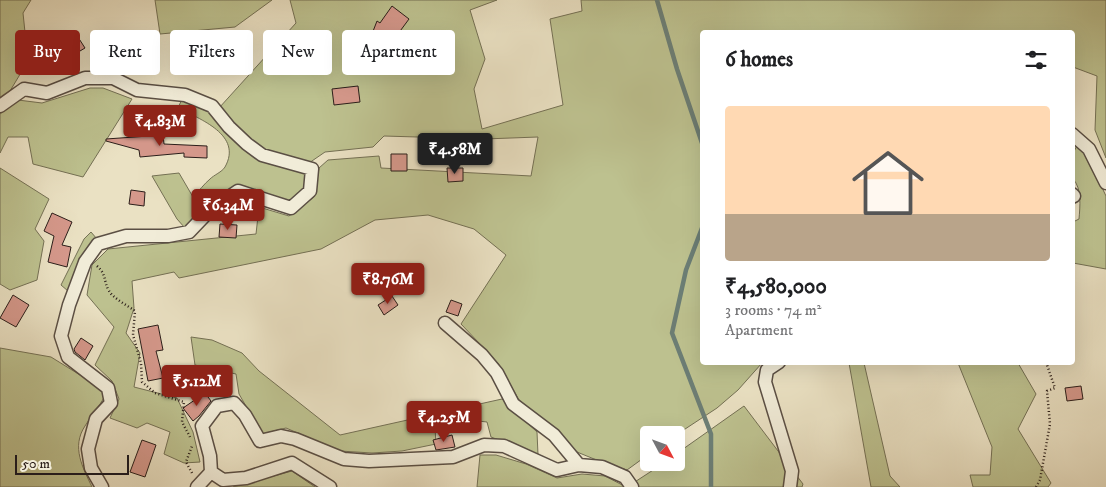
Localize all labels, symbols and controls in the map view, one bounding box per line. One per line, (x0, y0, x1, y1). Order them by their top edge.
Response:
chip: Buy (15, 30, 80, 75)
chip: Rent (90, 30, 160, 75)
chip: Filters (170, 30, 253, 75)
chip: New (263, 30, 332, 75)
chip: Apartment (342, 30, 455, 75)
icon: filters (1022, 46, 1050, 74)
text: 6 homes (725, 47, 793, 73)
pin: ₹4.83M (119, 104, 201, 147)
text: ₹4.83M (134, 111, 186, 131)
pin: ₹4.58M (414, 132, 496, 175)
icon: home (843, 138, 933, 228)
text: ₹4.58M (429, 139, 481, 159)
pin: ₹6.34M (187, 188, 269, 231)
text: ₹6.34M (202, 195, 254, 215)
pin: ₹8.76M (347, 262, 429, 305)
text: ₹8.76M (362, 269, 414, 289)
text: ₹4,580,000 (725, 274, 827, 300)
text: 3 rooms · 74 m² (725, 300, 822, 320)
text: Apartment (725, 320, 793, 340)
pin: ₹5.12M (156, 364, 238, 407)
text: ₹5.12M (173, 371, 221, 391)
pin: ₹4.25M (403, 400, 485, 443)
text: ₹4.25M (418, 407, 470, 427)
north arrow (640, 426, 685, 471)
map controls (640, 426, 685, 471)
scale bar (15, 452, 129, 475)
text: 50 m (22, 455, 50, 473)

